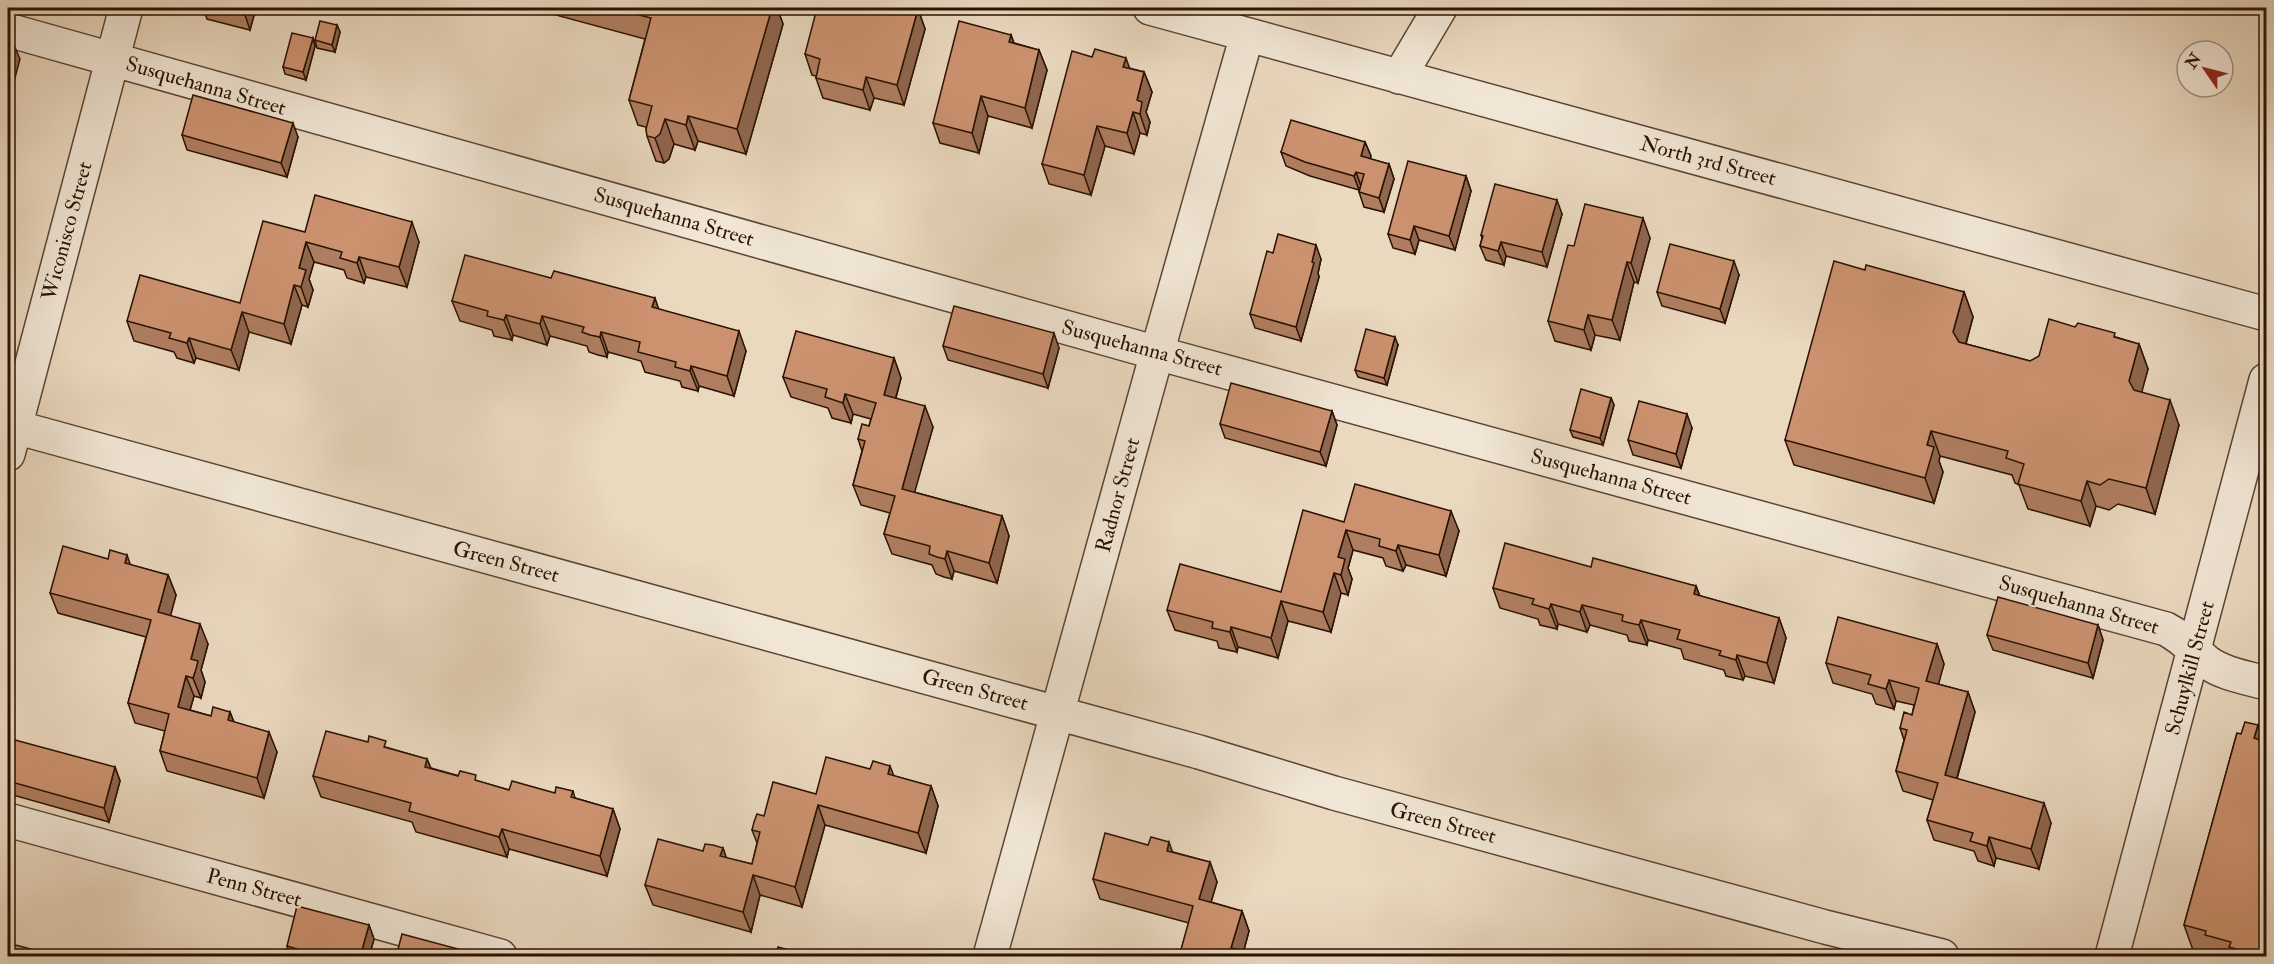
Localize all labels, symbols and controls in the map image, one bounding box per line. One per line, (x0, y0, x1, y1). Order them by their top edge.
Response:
north arrow (2175, 39, 2235, 99)
text: N (2181, 49, 2206, 73)
street label: Susquehanna Street (123, 50, 289, 122)
street label: North 3rd Street (1637, 130, 1779, 192)
street label: Wiconisco Street (35, 158, 99, 304)
street label: Susquehanna Street (591, 181, 757, 253)
street label: Susquehanna Street (1059, 314, 1225, 382)
street label: Radnor Street (1090, 434, 1146, 555)
street label: Susquehanna Street (1528, 443, 1694, 511)
street label: Green Street (450, 535, 562, 589)
street label: Susquehanna Street (1996, 569, 2162, 641)
street label: Schuylkill Street (2159, 598, 2221, 738)
street label: Green Street (919, 663, 1031, 717)
street label: Green Street (1387, 796, 1499, 850)
street label: Penn Street (204, 862, 305, 914)

